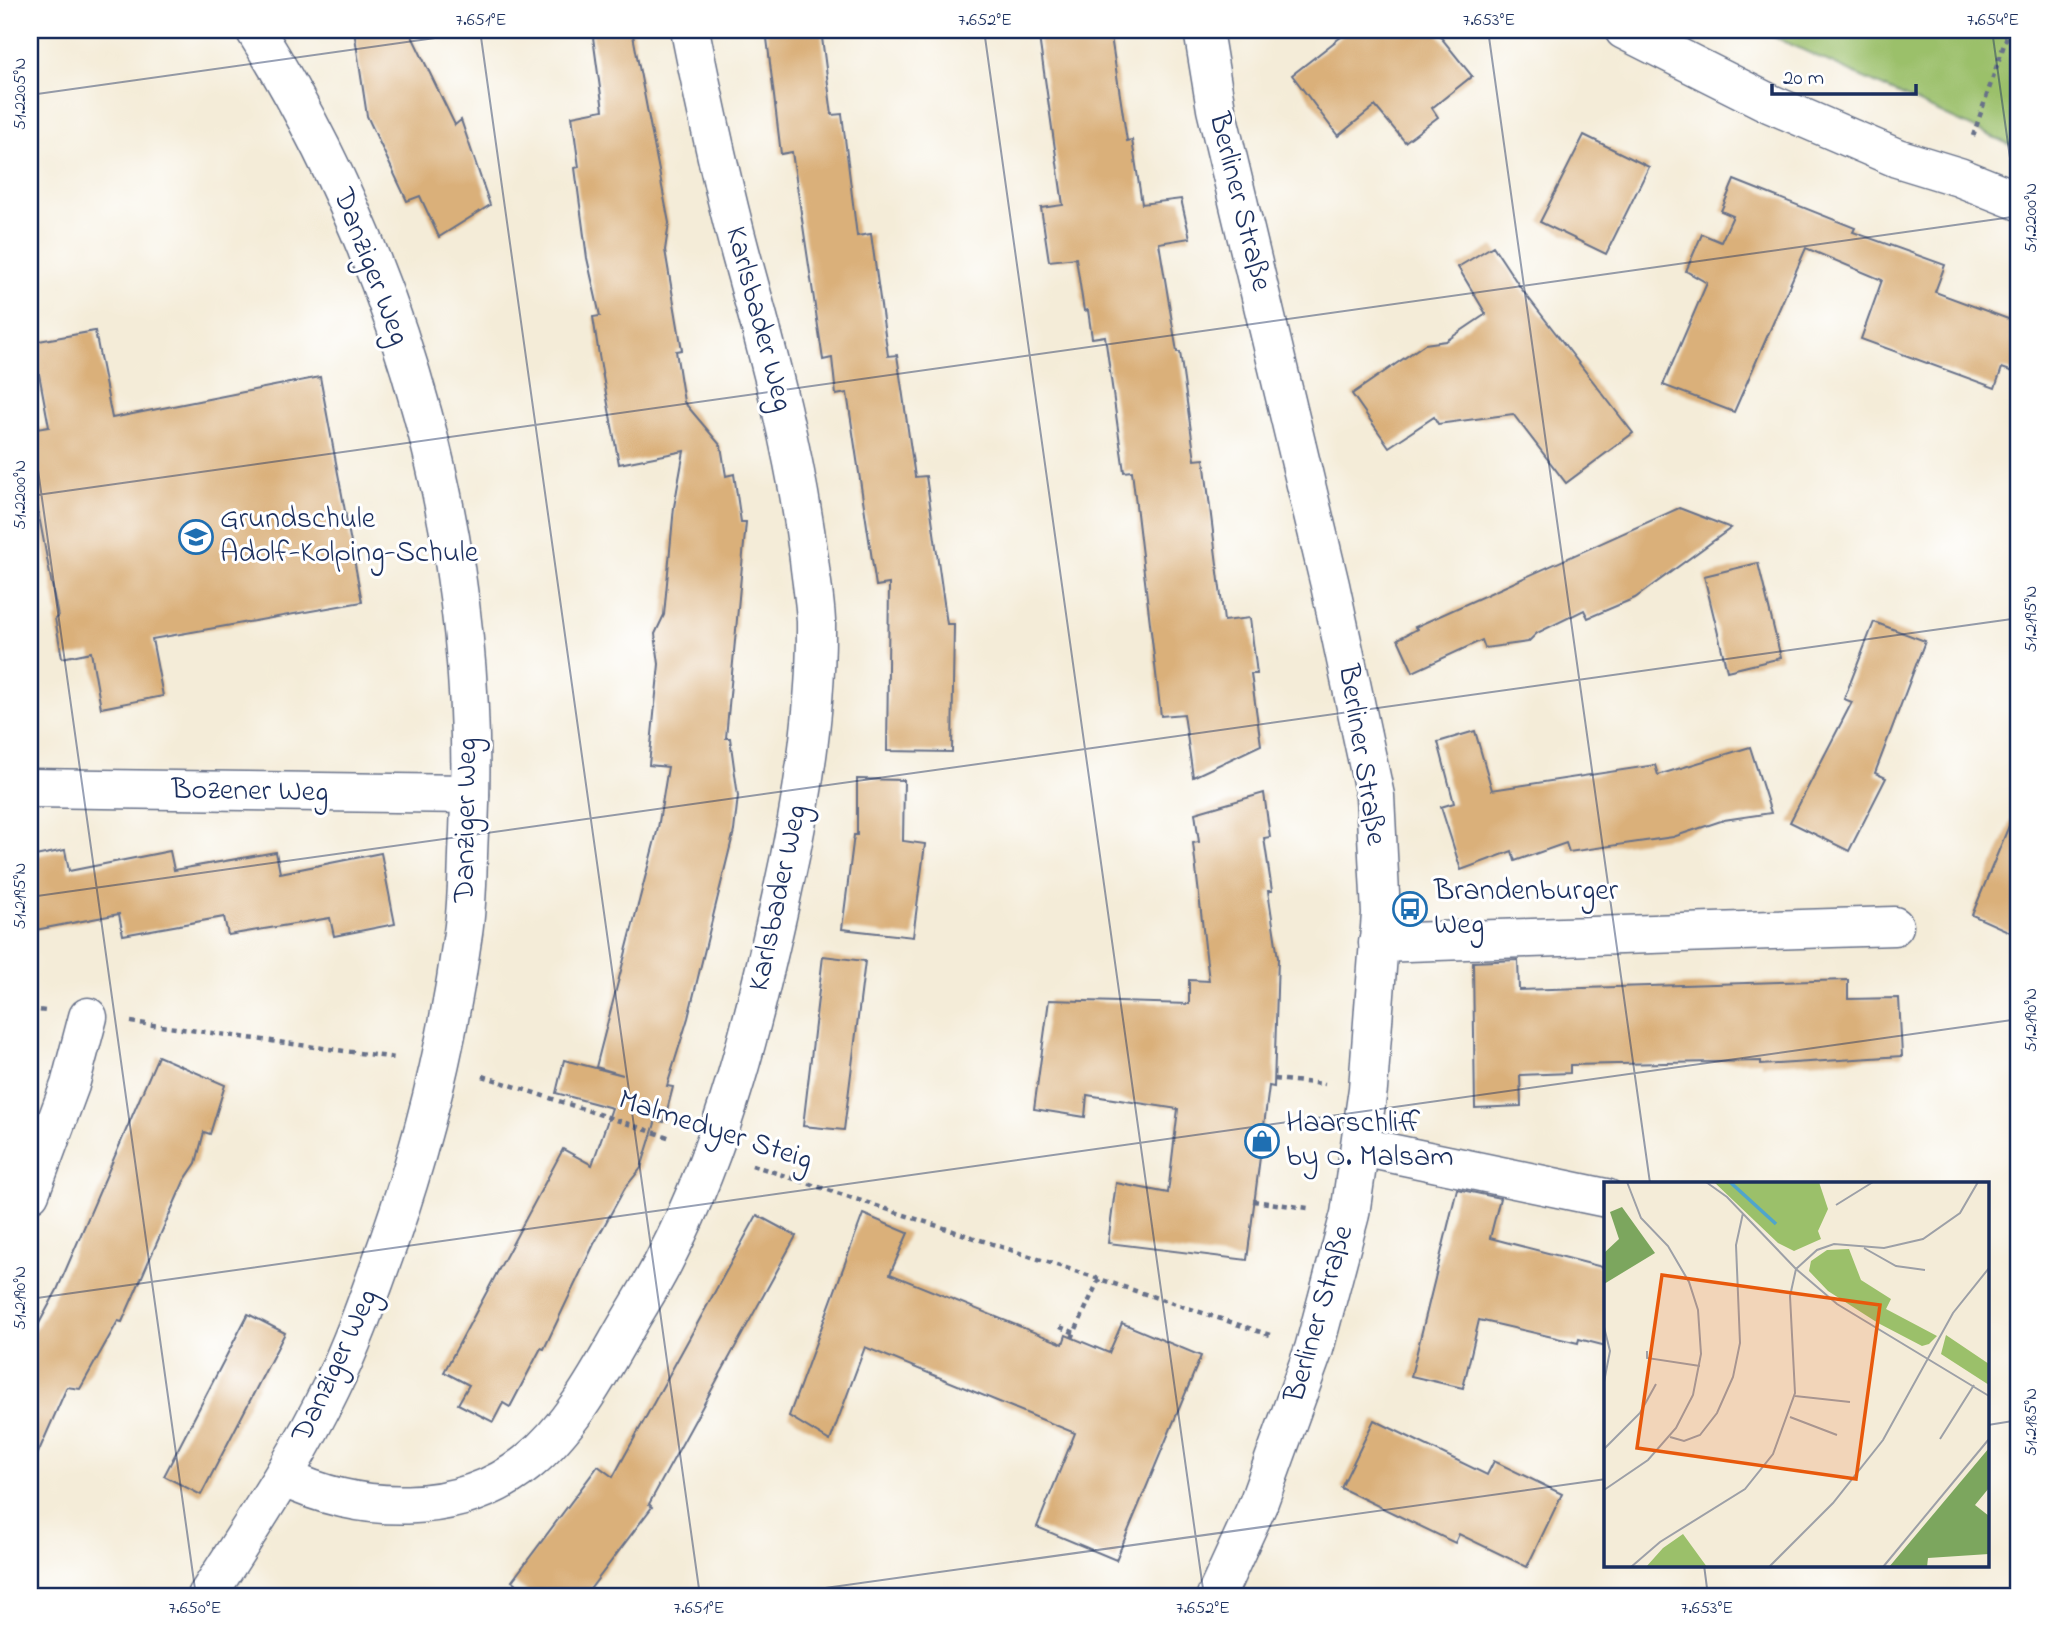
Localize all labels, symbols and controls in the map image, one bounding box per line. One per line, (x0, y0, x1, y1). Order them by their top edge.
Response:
text: 7.651°E (456, 8, 506, 34)
text: 7.652°E (958, 8, 1012, 34)
text: 7.653°E (1463, 8, 1515, 34)
text: 7.654°E (1967, 8, 2019, 34)
scale bar (1772, 52, 1916, 96)
text: 51.2205°N (8, 58, 34, 130)
text: 20 m (1783, 64, 1824, 94)
street label: Berliner Straße (1195, 107, 1283, 296)
street label: Danziger Weg (320, 181, 420, 352)
text: 51.2200°N (2019, 183, 2045, 253)
street label: Karlsbader Weg (712, 222, 804, 416)
text: 51.2200°N (8, 460, 34, 530)
place label: Grundschule Adolf-Kolping-Schule (220, 498, 479, 576)
school or university icon: Grundschule Adolf-Kolping-Schule (177, 518, 215, 556)
text: 51.2195°N (2019, 585, 2045, 653)
street label: Berliner Straße (1325, 661, 1397, 849)
street label: Danziger Weg (444, 737, 490, 904)
street label: Bozener Weg (170, 769, 329, 815)
street label: Karlsbader Weg (738, 801, 820, 995)
text: 51.2195°N (8, 862, 34, 930)
place label: Brandenburger Weg (1433, 870, 1619, 948)
bus stop icon: Brandenburger Weg (1391, 890, 1429, 928)
text: 51.2190°N (2019, 988, 2045, 1052)
street label: Malmedyer Steig (612, 1079, 818, 1183)
place label: Haarschliff by O. Malsam (1286, 1102, 1454, 1180)
shop icon: Haarschliff by O. Malsam (1243, 1122, 1281, 1160)
inset map (1604, 1182, 1990, 1566)
street label: Berliner Straße (1273, 1220, 1366, 1409)
text: 51.2190°N (8, 1266, 34, 1330)
street label: Danziger Weg (281, 1282, 391, 1451)
text: 51.2185°N (2019, 1388, 2045, 1456)
text: 7.650°E (169, 1596, 221, 1622)
text: 7.651°E (674, 1596, 724, 1622)
text: 7.652°E (1176, 1596, 1230, 1622)
text: 7.653°E (1681, 1596, 1733, 1622)

